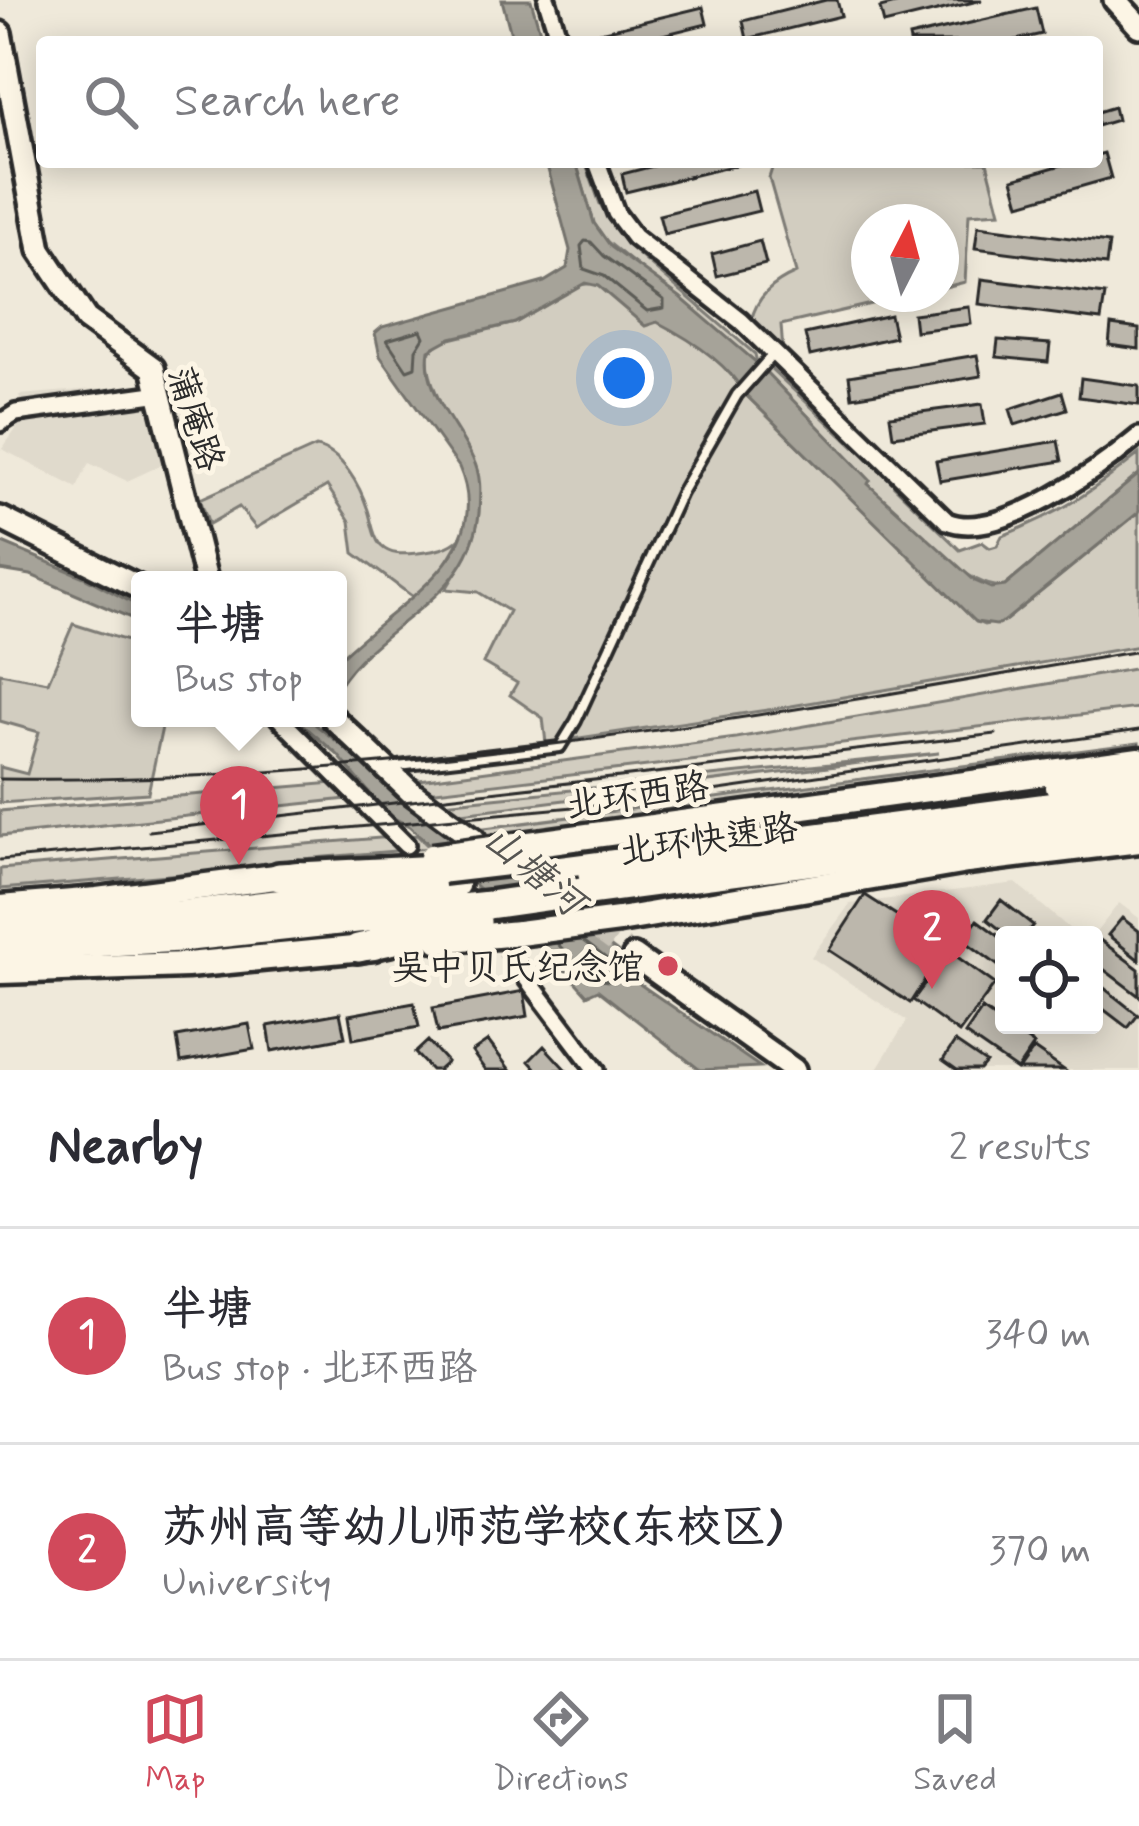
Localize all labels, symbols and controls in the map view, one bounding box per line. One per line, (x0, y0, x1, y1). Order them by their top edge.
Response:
search box (36, 36, 1103, 168)
icon: search (78, 69, 144, 135)
text: Search here (174, 73, 401, 132)
north arrow (851, 204, 959, 312)
your location (594, 348, 654, 408)
street label: 蒲庵路 (155, 360, 233, 478)
popup (131, 571, 347, 727)
text: 半塘 (174, 596, 264, 655)
text: Bus stop (174, 655, 304, 706)
street label: 北环西路 (563, 764, 712, 831)
pin: 1 (200, 766, 278, 865)
street label: 北环快速路 (616, 806, 801, 877)
water label: 山塘河 (472, 815, 599, 933)
pin: 2 (893, 890, 971, 989)
map controls (995, 926, 1103, 1034)
button: locate (995, 926, 1103, 1034)
place label: 吴中贝氏纪念馆 (392, 946, 644, 993)
marker: 吴中贝氏纪念馆 (655, 953, 681, 979)
text: Nearby (48, 1115, 203, 1181)
text: 2 results (949, 1123, 1091, 1174)
text: 半塘 (162, 1281, 252, 1340)
text: 1 (78, 1310, 96, 1361)
text: 340 m (985, 1310, 1091, 1361)
text: Bus stop · 北环西路 (162, 1344, 477, 1395)
text: 苏州高等幼儿师范学校(东校区) (162, 1499, 782, 1558)
text: 2 (77, 1526, 97, 1577)
text: 370 m (989, 1526, 1091, 1577)
text: University (162, 1558, 331, 1609)
tab: Map (142, 1686, 208, 1802)
tab: Directions (493, 1686, 629, 1802)
tab: Saved (913, 1686, 997, 1802)

